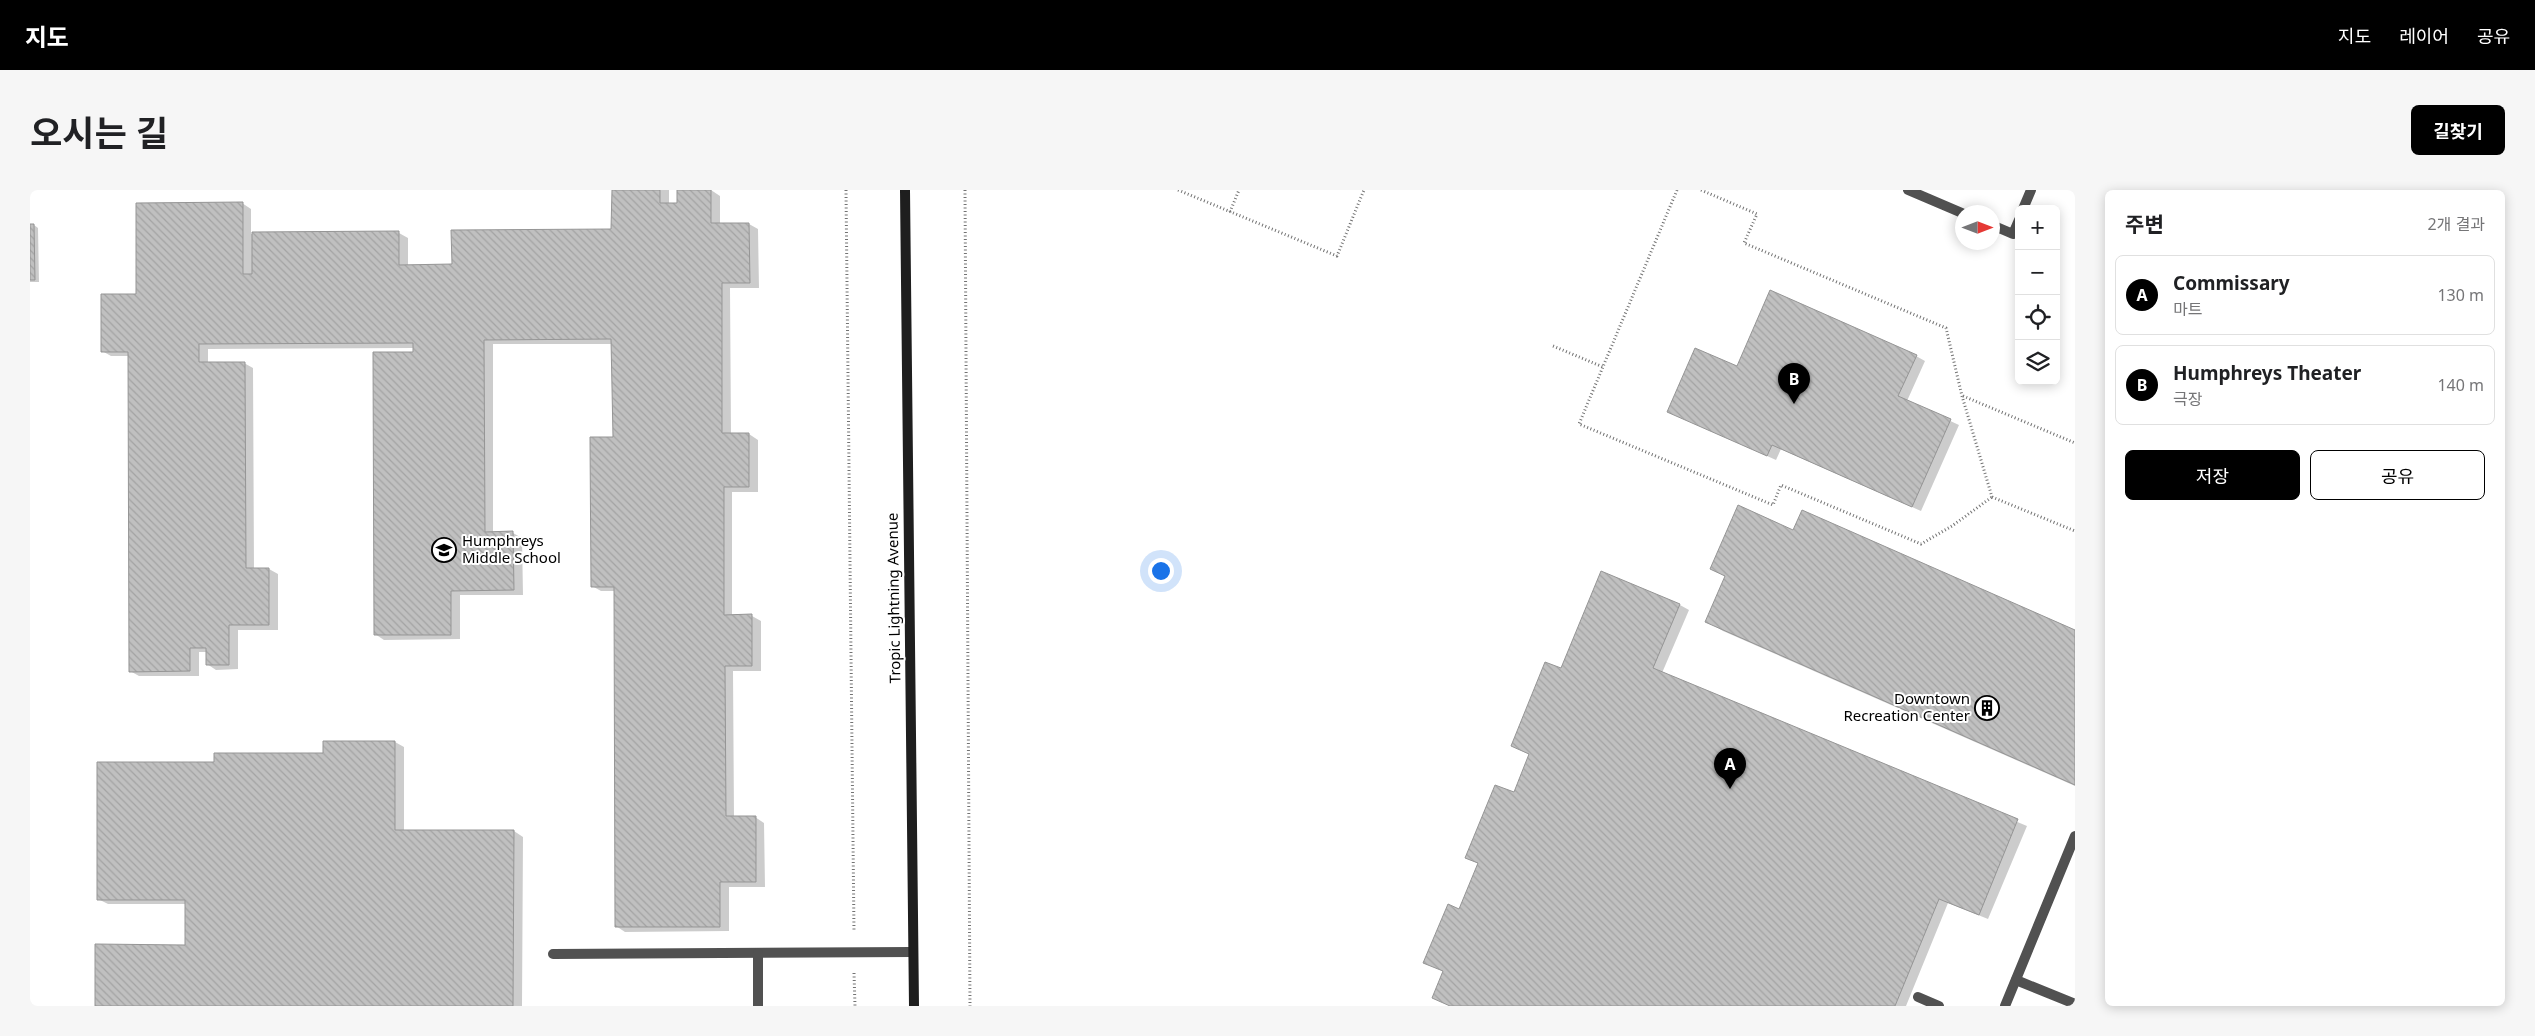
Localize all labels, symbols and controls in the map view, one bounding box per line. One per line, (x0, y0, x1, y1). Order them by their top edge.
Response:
text: 지도 (25, 20, 69, 53)
text: 지도 (2338, 24, 2371, 48)
text: 레이어 (2399, 24, 2449, 48)
text: 공유 (2477, 24, 2510, 48)
button: 길찾기 (2411, 105, 2505, 155)
text: 오시는 길 (30, 109, 168, 156)
north arrow (1955, 205, 2000, 250)
map controls (2015, 205, 2060, 385)
button: + (2015, 205, 2060, 250)
text: 주변 (2125, 210, 2164, 238)
text: 2개 결과 (2428, 213, 2485, 235)
button: − (2015, 250, 2060, 295)
text: Commissary (2173, 270, 2290, 296)
text: A (2136, 284, 2148, 306)
text: 130 m (2437, 284, 2484, 306)
button: locate (2015, 295, 2060, 340)
text: 마트 (2173, 298, 2202, 320)
button: layers (2015, 340, 2060, 385)
text: Humphreys Theater (2173, 360, 2361, 386)
pin: B (1778, 363, 1810, 404)
text: B (2137, 374, 2147, 396)
text: 140 m (2437, 374, 2484, 396)
text: 극장 (2173, 388, 2202, 410)
button: 저장 (2125, 450, 2300, 500)
button: 공유 (2310, 450, 2485, 500)
street label: Tropic Lightning Avenue (882, 513, 904, 683)
place label: Humphreys Middle School (462, 530, 561, 567)
school or university icon: Humphreys Middle School (431, 537, 457, 563)
your location (1148, 558, 1174, 584)
place label: Downtown Recreation Center (1843, 688, 1970, 725)
building icon: Downtown Recreation Center (1974, 695, 2000, 721)
pin: A (1714, 748, 1746, 789)

